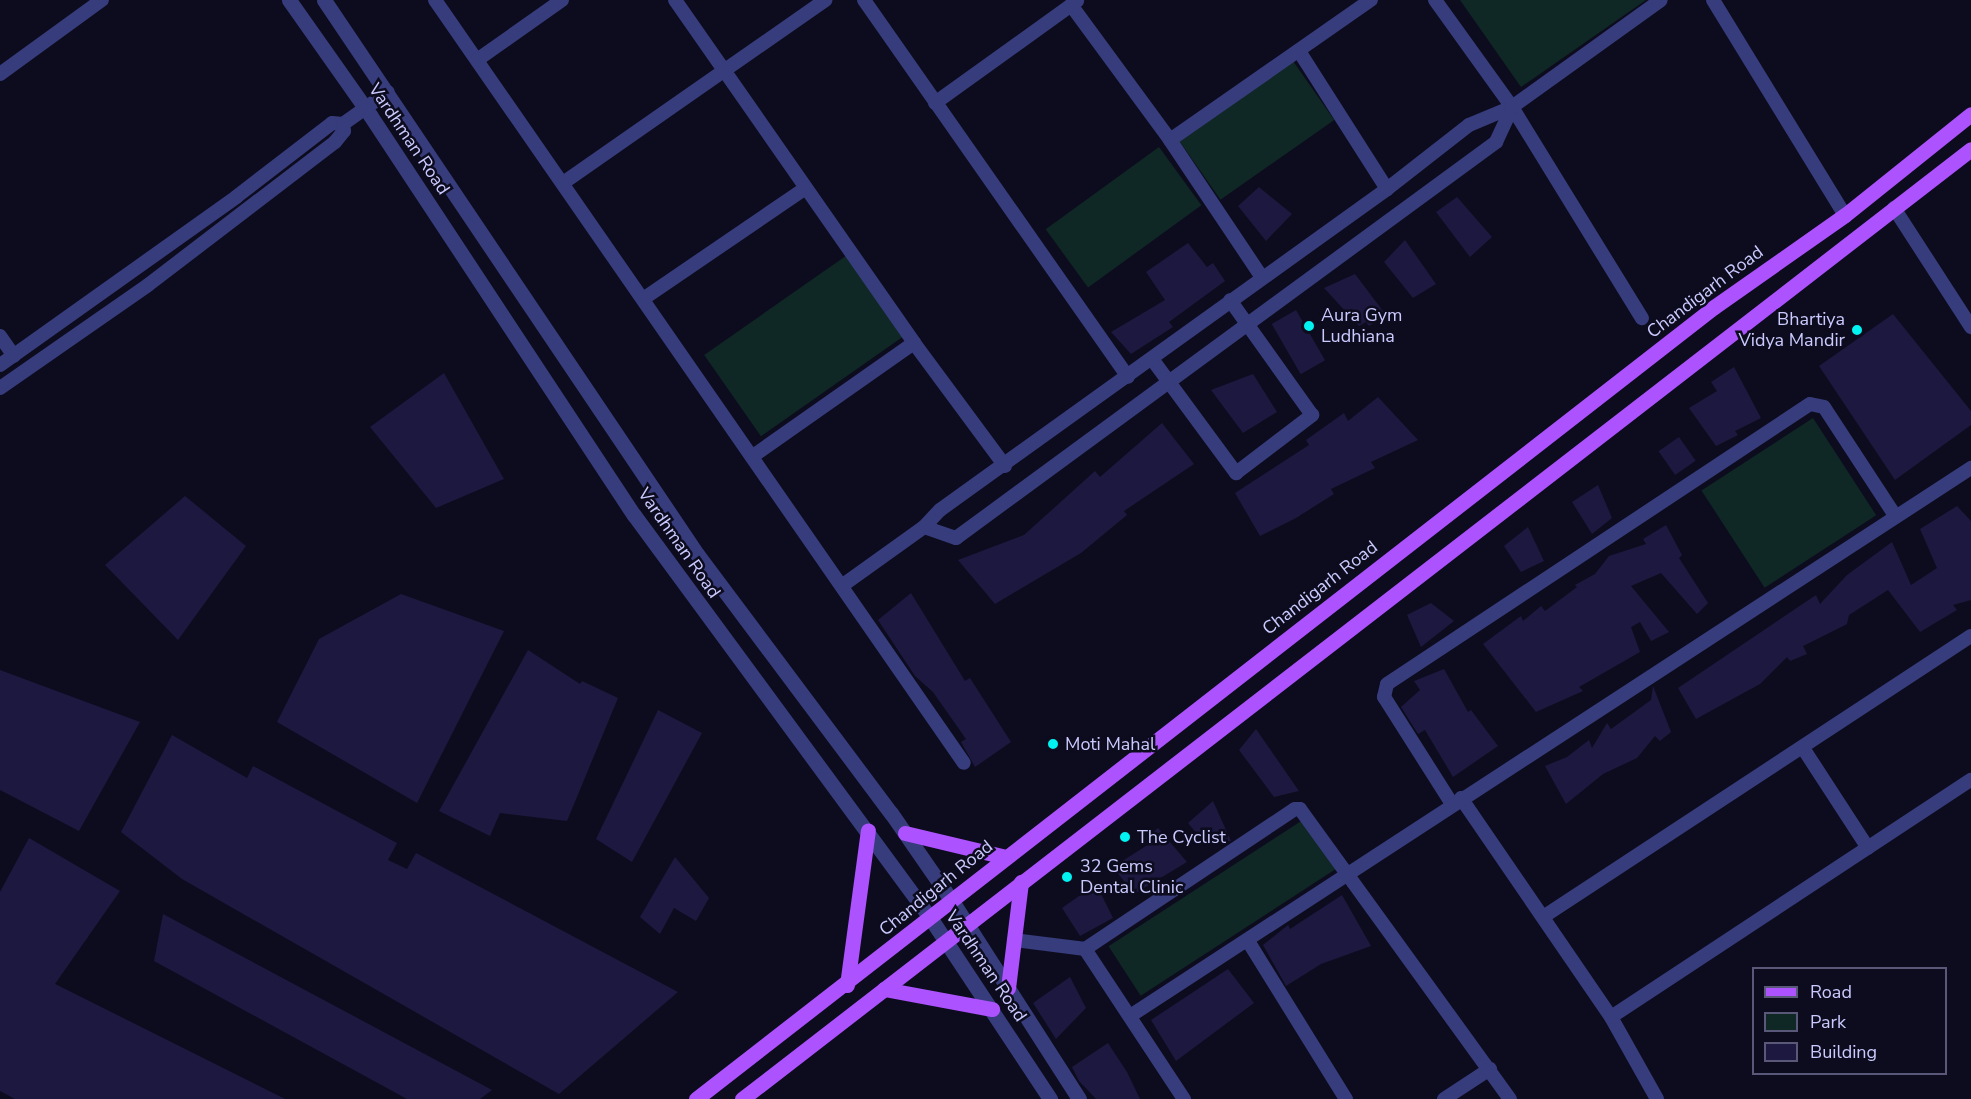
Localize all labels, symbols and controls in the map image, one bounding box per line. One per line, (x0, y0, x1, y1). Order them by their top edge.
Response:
street label: Vardhman Road (364, 79, 454, 199)
street label: Chandigarh Road (1643, 241, 1767, 343)
place label: Aura Gym Ludhiana (1321, 305, 1402, 348)
place label: Bhartiya Vidya Mandir (1738, 309, 1845, 352)
marker: Aura Gym Ludhiana (1302, 319, 1316, 333)
marker: Bhartiya Vidya Mandir (1850, 323, 1864, 337)
street label: Vardhman Road (633, 484, 725, 602)
street label: Chandigarh Road (1258, 536, 1382, 640)
place label: Moti Mahal (1065, 733, 1155, 755)
marker: Moti Mahal (1046, 737, 1060, 751)
place label: The Cyclist (1137, 826, 1226, 848)
marker: The Cyclist (1118, 830, 1132, 844)
street label: Chandigarh Road (875, 836, 997, 940)
place label: 32 Gems Dental Clinic (1080, 856, 1183, 898)
marker: 32 Gems Dental Clinic (1058, 868, 1076, 886)
street label: Vardhman Road (941, 906, 1031, 1026)
legend (1752, 967, 1947, 1075)
text: Road (1810, 980, 1852, 1004)
text: Park (1810, 1010, 1846, 1034)
text: Building (1810, 1040, 1877, 1064)

